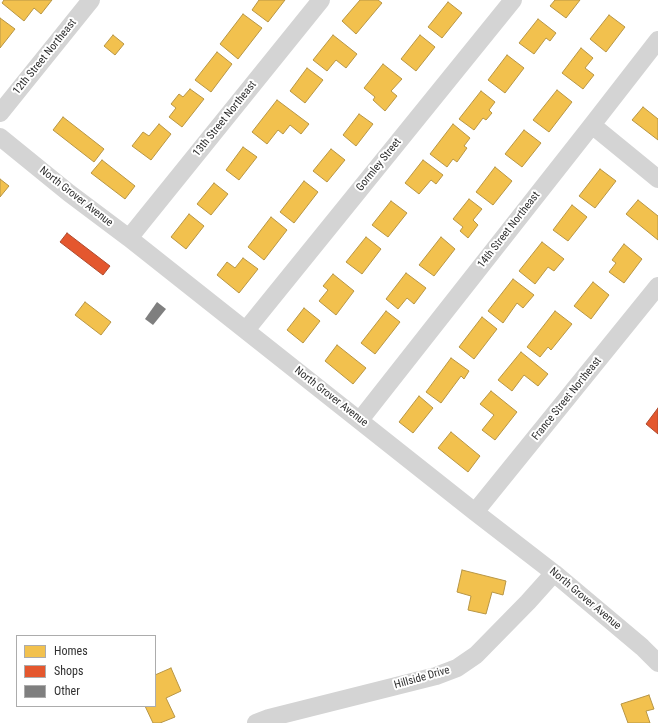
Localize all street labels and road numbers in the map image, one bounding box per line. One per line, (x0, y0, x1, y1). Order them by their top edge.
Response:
street label: 12th Street Northeast (10, 17, 80, 97)
street label: 13th Street Northeast (190, 79, 260, 159)
street label: Gormley Street (354, 136, 404, 194)
street label: North Grover Avenue (37, 164, 115, 230)
street label: 14th Street Northeast (475, 189, 543, 271)
street label: France Street Northeast (529, 355, 605, 443)
street label: North Grover Avenue (292, 364, 370, 430)
street label: North Grover Avenue (546, 565, 624, 633)
street label: Hillside Drive (393, 664, 451, 692)

